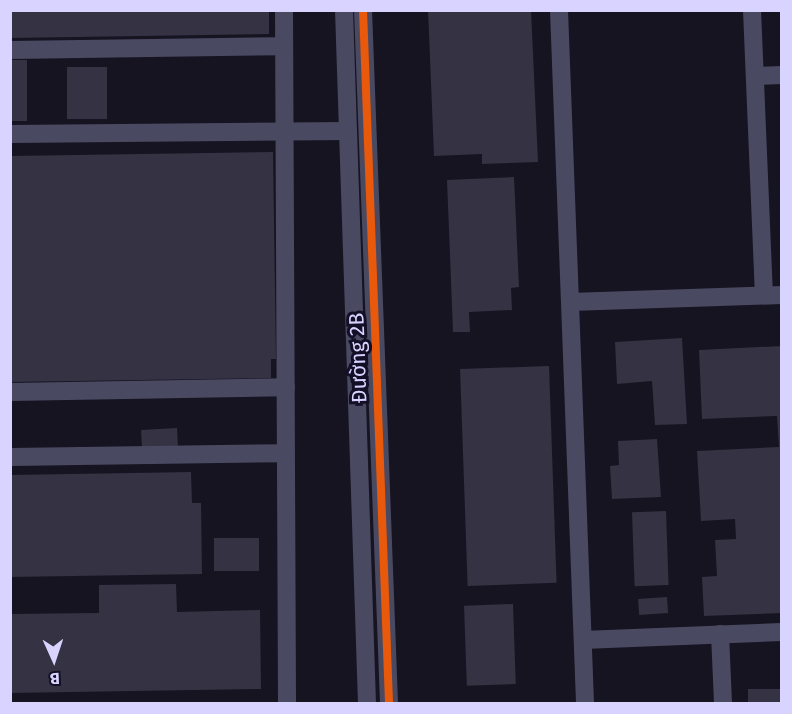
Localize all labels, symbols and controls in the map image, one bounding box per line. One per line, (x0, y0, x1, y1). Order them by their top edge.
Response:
street label: Đường 2B (344, 312, 372, 404)
north arrow (24, 630, 84, 690)
text: B (50, 669, 60, 688)

